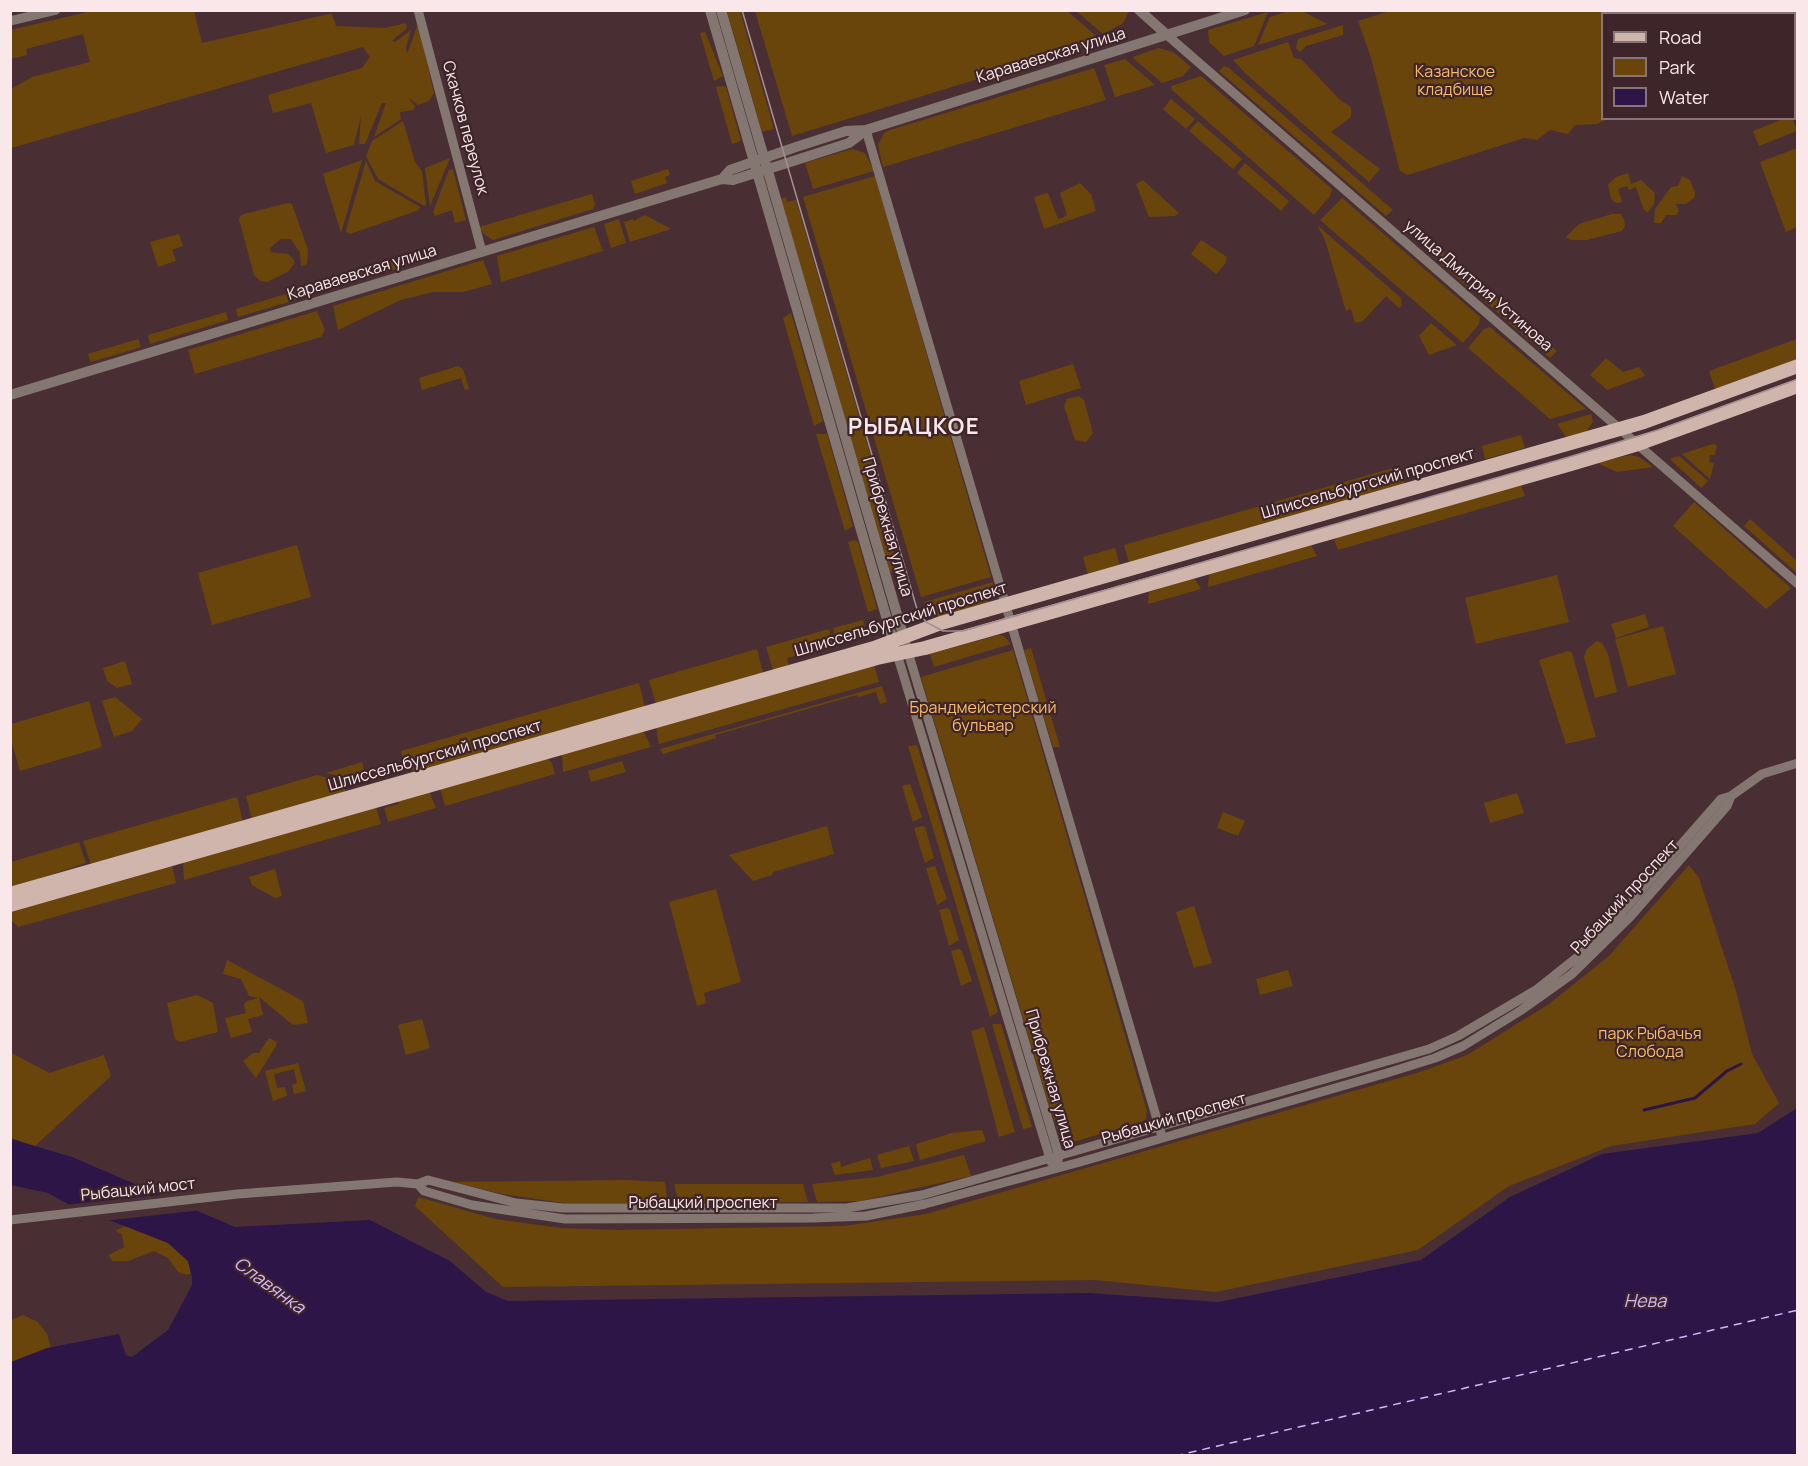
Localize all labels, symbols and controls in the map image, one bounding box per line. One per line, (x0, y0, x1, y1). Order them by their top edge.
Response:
legend (1601, 12, 1796, 120)
street label: Караваевская улица (974, 24, 1128, 88)
text: Road (1659, 25, 1702, 49)
text: Park (1659, 55, 1695, 79)
street label: Скачков переулок (438, 59, 492, 197)
park label: Казанское кладбище (1415, 63, 1495, 101)
text: Water (1659, 85, 1709, 109)
street label: улица Дмитрия Устинова (1400, 216, 1556, 356)
street label: Караваевская улица (285, 241, 439, 305)
district label: РЫБАЦКОЕ (848, 415, 980, 441)
street label: Шлиссельбургский проспект (1259, 444, 1477, 524)
street label: Прибрежная улица (858, 455, 916, 599)
street label: Шлиссельбургский проспект (792, 578, 1010, 662)
park label: Брандмейстерский бульвар (909, 699, 1057, 737)
street label: Шлиссельбургский проспект (326, 716, 544, 796)
street label: Рыбацкий проспект (1567, 836, 1683, 958)
street label: Прибрежная улица (1021, 1007, 1079, 1151)
park label: парк Рыбачья Слобода (1598, 1025, 1702, 1063)
street label: Рыбацкий проспект (1100, 1089, 1248, 1149)
street label: Рыбацкий мост (80, 1174, 196, 1206)
street label: Рыбацкий проспект (628, 1194, 778, 1214)
water label: Славянка (229, 1253, 309, 1319)
water label: Нева (1624, 1291, 1666, 1313)

